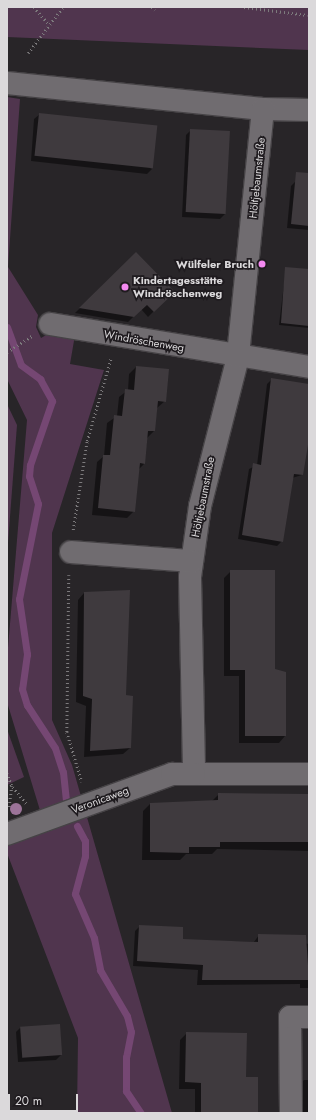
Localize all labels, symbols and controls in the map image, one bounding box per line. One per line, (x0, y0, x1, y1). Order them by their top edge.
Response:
street label: Höltjebaumstraße (246, 137, 268, 219)
place label: Wülfeler Bruch (176, 257, 254, 271)
marker: Wülfeler Bruch (257, 259, 267, 269)
place label: Kindertagesstätte Windröschenweg (133, 274, 223, 300)
marker: Kindertagesstätte Windröschenweg (120, 282, 130, 292)
street label: Windröschenweg (103, 327, 185, 355)
street label: Höltjebaumstraße (189, 456, 217, 538)
street label: Veronicaweg (70, 784, 130, 816)
scale bar (10, 1086, 80, 1112)
text: 20 m (15, 1092, 42, 1110)

